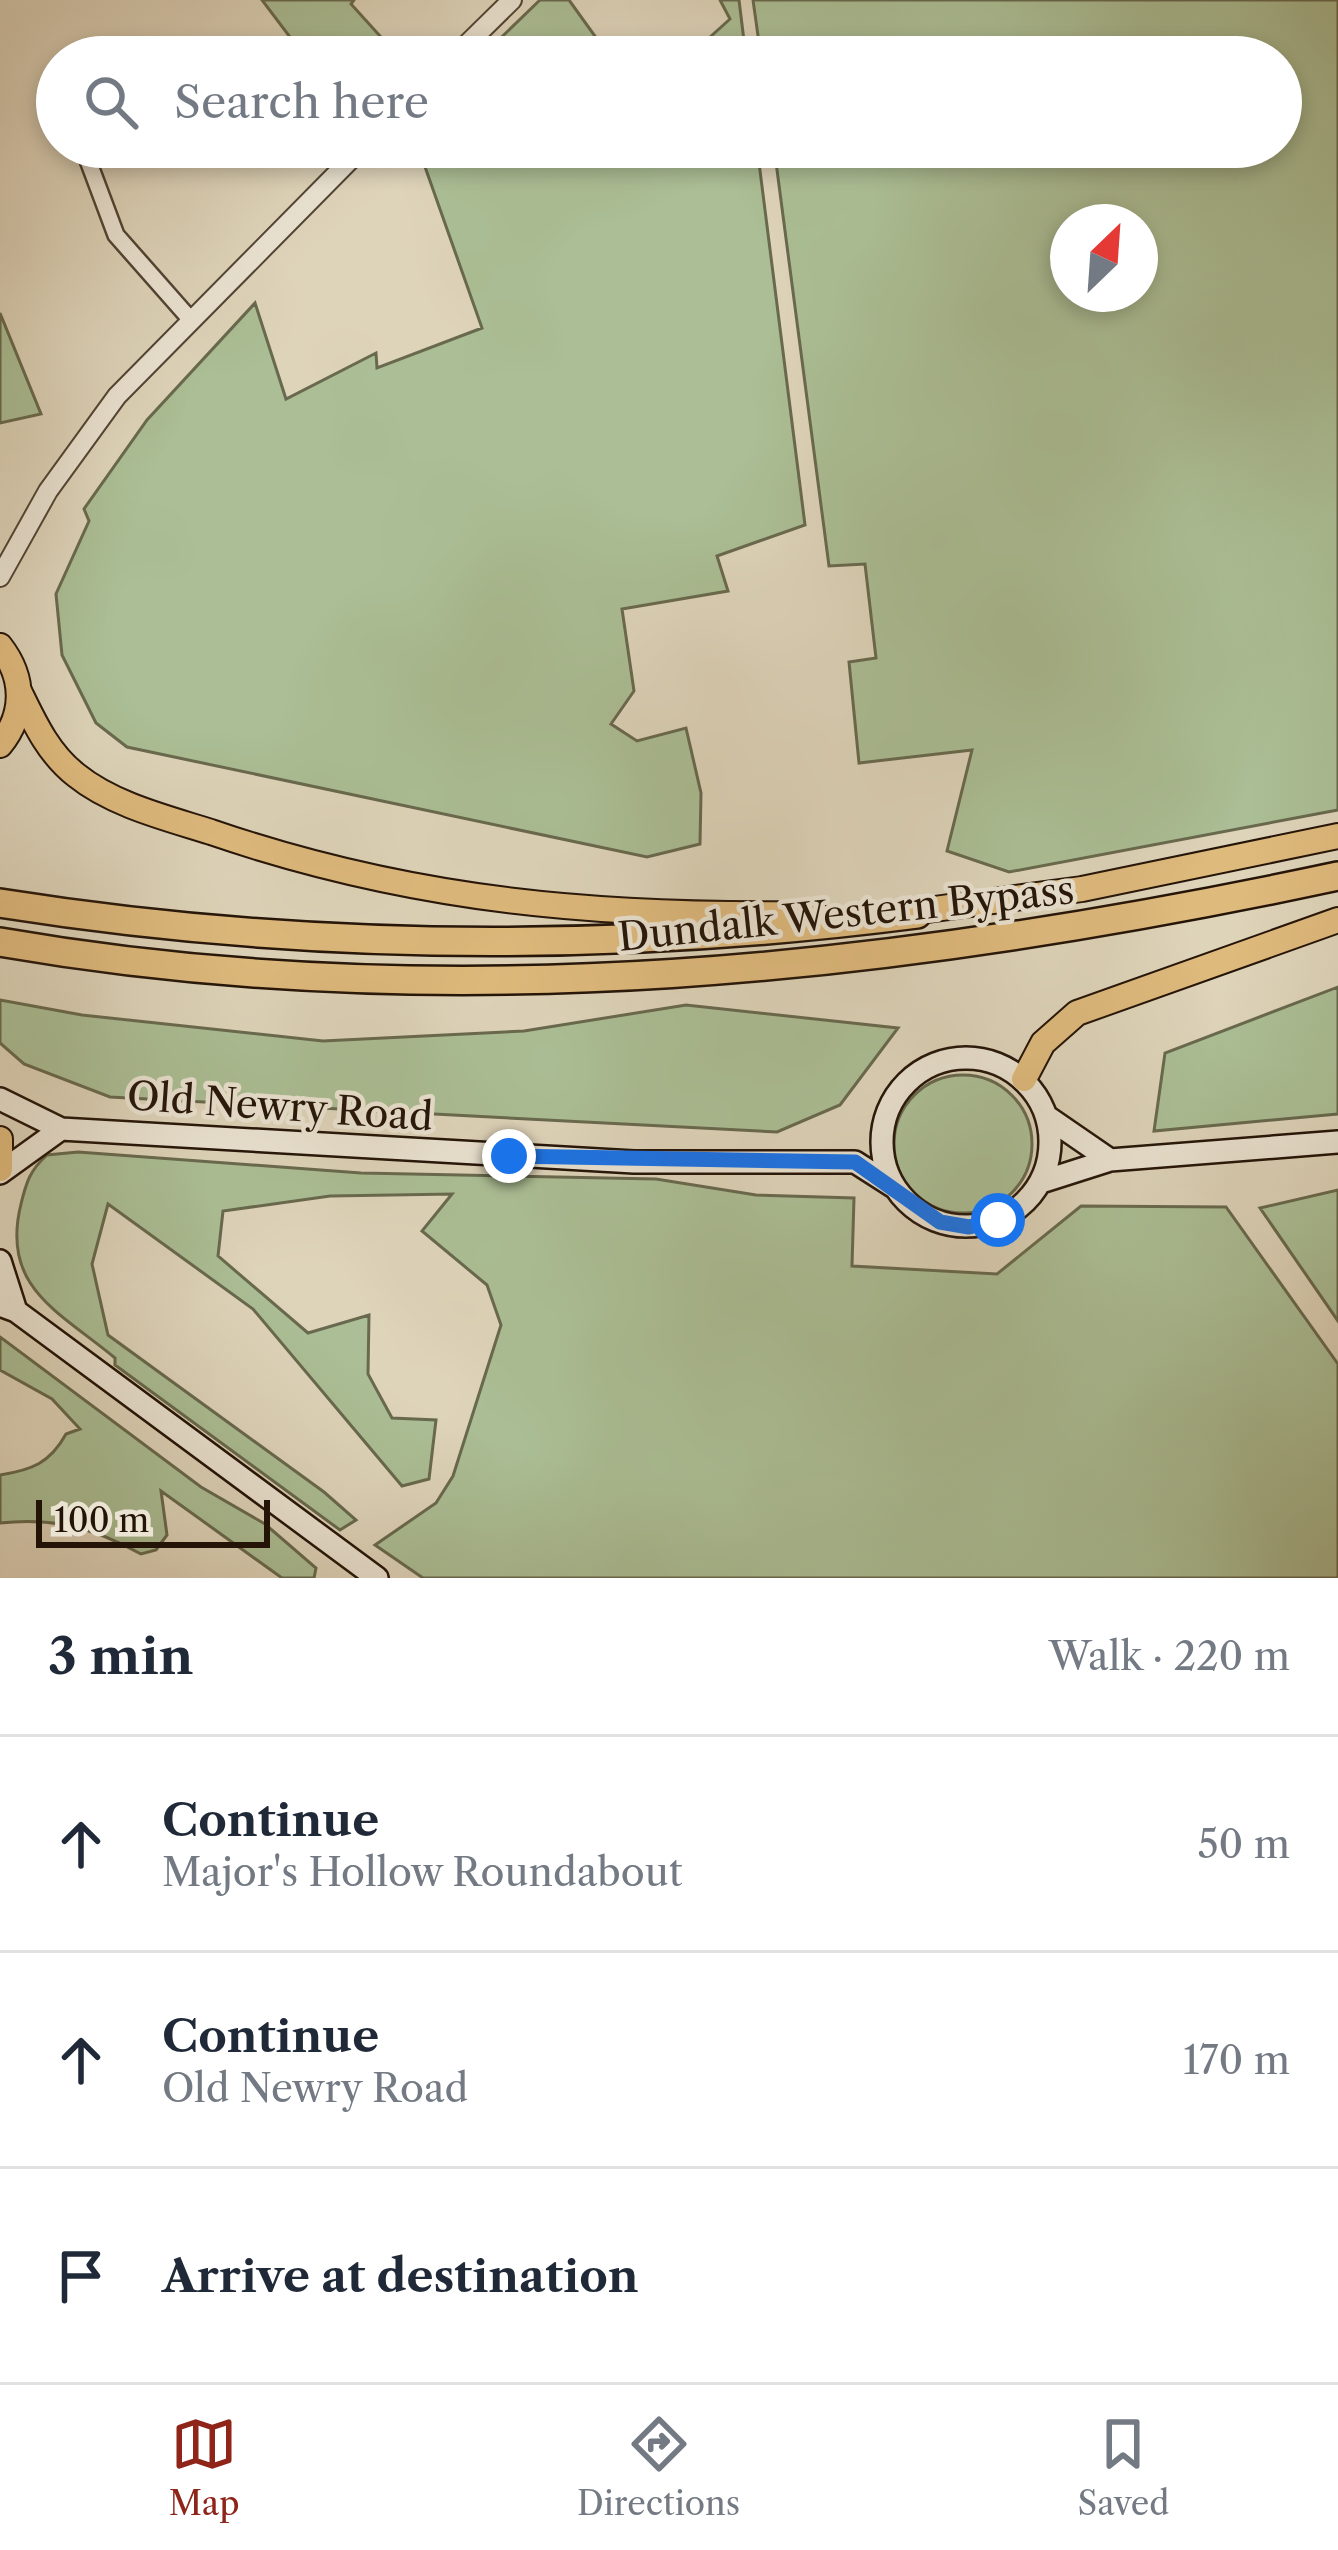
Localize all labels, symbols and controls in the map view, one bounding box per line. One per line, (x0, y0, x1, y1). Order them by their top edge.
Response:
search box (36, 36, 1302, 168)
icon: search (78, 69, 144, 135)
text: Search here (174, 74, 429, 130)
north arrow (1050, 204, 1158, 312)
street label: Dundalk Western Bypass (615, 865, 1077, 961)
street label: Old Newry Road (126, 1071, 434, 1141)
route end (482, 1129, 536, 1183)
route start (971, 1193, 1025, 1247)
scale bar (36, 1494, 270, 1547)
text: 100 m (54, 1500, 149, 1541)
text: 3 min (48, 1625, 194, 1687)
text: Walk · 220 m (1049, 1632, 1290, 1680)
text: Continue (162, 1792, 379, 1848)
icon: ahead (48, 1811, 114, 1877)
text: 50 m (1197, 1820, 1290, 1868)
text: Major's Hollow Roundabout (162, 1848, 682, 1896)
text: Continue (162, 2008, 379, 2064)
icon: ahead (48, 2027, 114, 2093)
text: 170 m (1183, 2036, 1290, 2084)
text: Old Newry Road (162, 2064, 468, 2112)
icon: arrive (48, 2243, 114, 2309)
text: Arrive at destination (162, 2248, 639, 2304)
tab: Map (169, 2411, 240, 2524)
tab: Directions (577, 2411, 740, 2524)
tab: Saved (1078, 2411, 1169, 2524)

